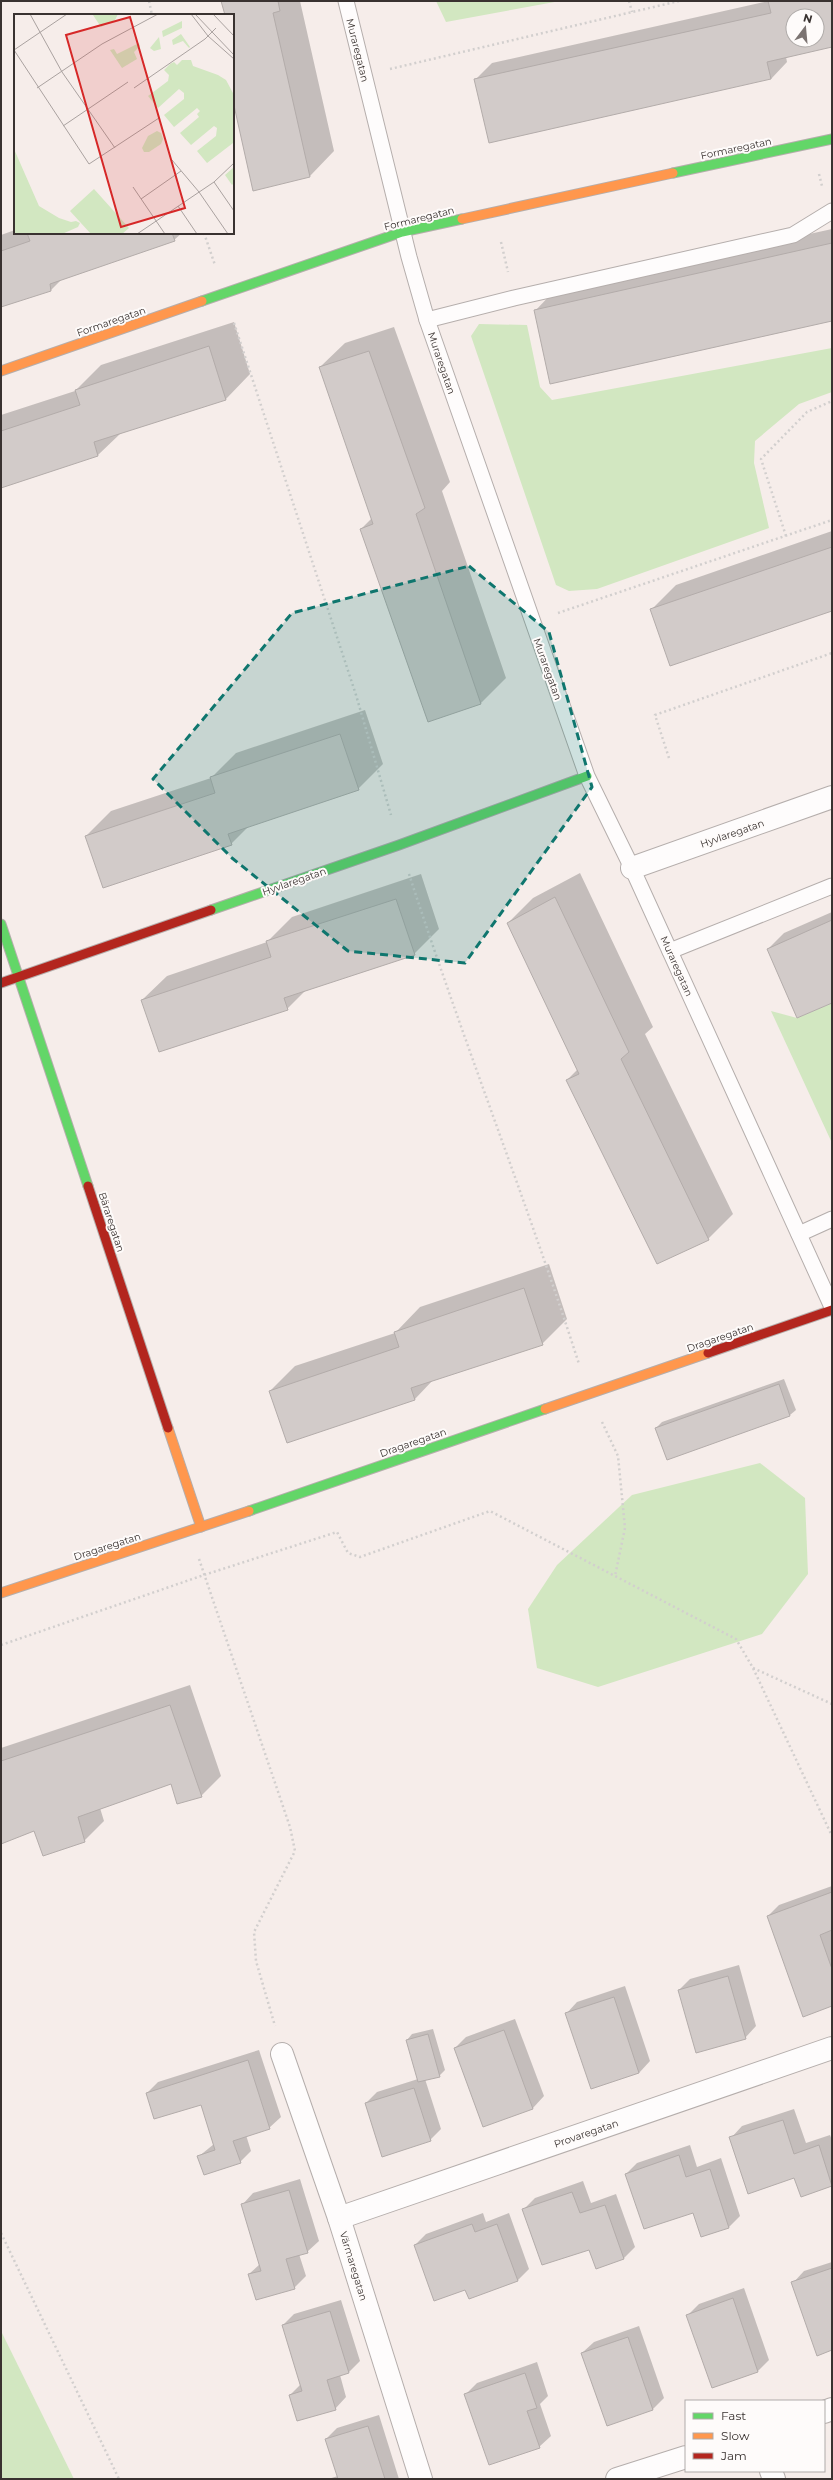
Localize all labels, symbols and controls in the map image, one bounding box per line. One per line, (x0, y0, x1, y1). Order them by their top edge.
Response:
north arrow (785, 8, 825, 48)
text: N (802, 10, 814, 26)
inset map (14, 14, 234, 234)
street label: Muraregatan (343, 17, 372, 83)
street label: Formaregatan (700, 135, 773, 162)
street label: Formaregatan (383, 203, 456, 234)
street label: Formaregatan (75, 304, 147, 339)
street label: Muraregatan (425, 330, 458, 396)
street label: Muraregatan (530, 636, 565, 702)
street label: Hyvlaregatan (699, 816, 766, 850)
street label: Hyvlaregatan (261, 864, 328, 898)
street label: Muraregatan (657, 934, 696, 999)
street label: Bäraregatan (96, 1191, 127, 1254)
street label: Dragaregatan (685, 1320, 755, 1355)
street label: Dragaregatan (378, 1425, 448, 1460)
street label: Dragaregatan (72, 1530, 142, 1563)
street label: Provaregatan (552, 2116, 620, 2151)
street label: Värmaregatan (337, 2230, 370, 2302)
legend (685, 2400, 825, 2472)
text: Fast (721, 2408, 746, 2423)
text: Slow (721, 2428, 750, 2443)
text: Jam (720, 2448, 747, 2463)

